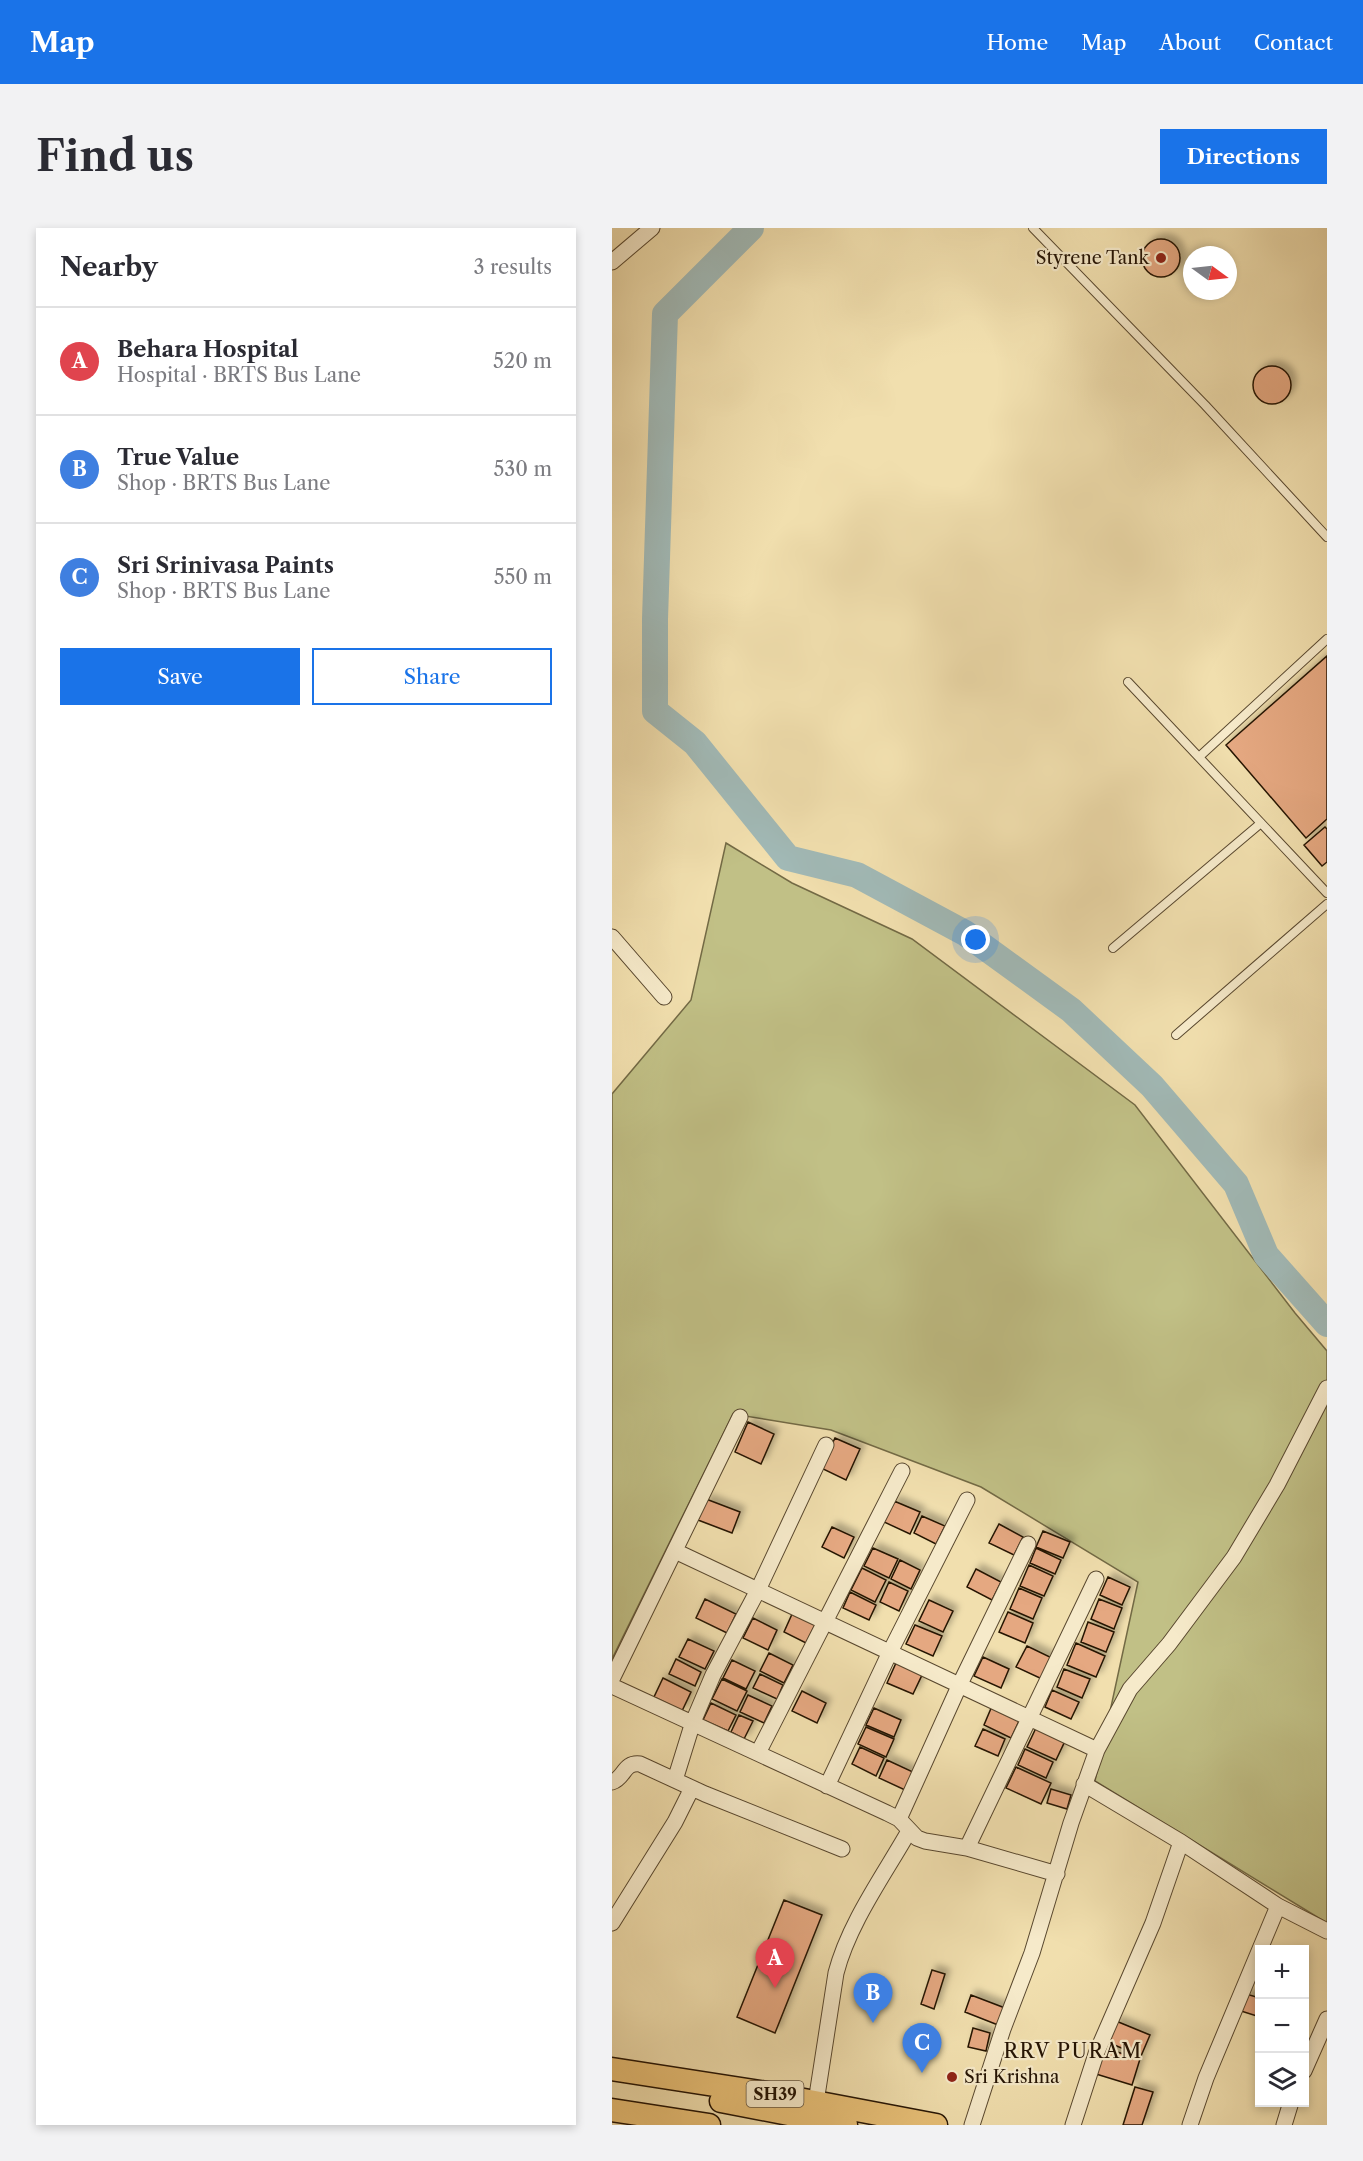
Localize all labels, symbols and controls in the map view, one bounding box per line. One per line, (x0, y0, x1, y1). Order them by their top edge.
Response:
text: Map (30, 25, 94, 59)
text: Home (987, 30, 1048, 55)
text: Map (1081, 30, 1126, 55)
text: About (1159, 30, 1221, 55)
text: Contact (1254, 30, 1333, 55)
button: Directions (1160, 129, 1327, 184)
text: Find us (36, 130, 194, 182)
north arrow (1183, 246, 1237, 300)
place label: Styrene Tank (1036, 247, 1151, 269)
text: Nearby (60, 251, 158, 283)
marker: Styrene Tank (1154, 251, 1168, 265)
text: 3 results (474, 255, 552, 279)
text: Behara Hospital (117, 336, 299, 363)
text: A (72, 349, 87, 373)
text: 520 m (493, 349, 552, 373)
text: Hospital · BRTS Bus Lane (117, 363, 361, 387)
text: True Value (117, 444, 239, 471)
text: B (72, 457, 87, 481)
text: 530 m (494, 457, 552, 481)
text: Shop · BRTS Bus Lane (117, 471, 331, 495)
text: Sri Srinivasa Paints (117, 552, 334, 579)
text: C (71, 565, 88, 589)
text: 550 m (494, 565, 552, 589)
text: Shop · BRTS Bus Lane (117, 579, 331, 603)
button: Save (60, 648, 300, 705)
button: Share (312, 648, 552, 705)
your location (961, 925, 990, 954)
pin: A (756, 1938, 794, 1988)
map controls (1255, 1945, 1309, 2107)
button: + (1255, 1945, 1309, 1999)
pin: B (854, 1974, 892, 2023)
button: − (1255, 1999, 1309, 2053)
pin: C (902, 2024, 942, 2073)
district label: RRV PURAM (1003, 2039, 1143, 2063)
button: layers (1255, 2053, 1309, 2107)
place label: Sri Krishna (964, 2066, 1060, 2088)
marker: Sri Krishna (945, 2070, 959, 2084)
road number: SH39 (746, 2081, 804, 2107)

